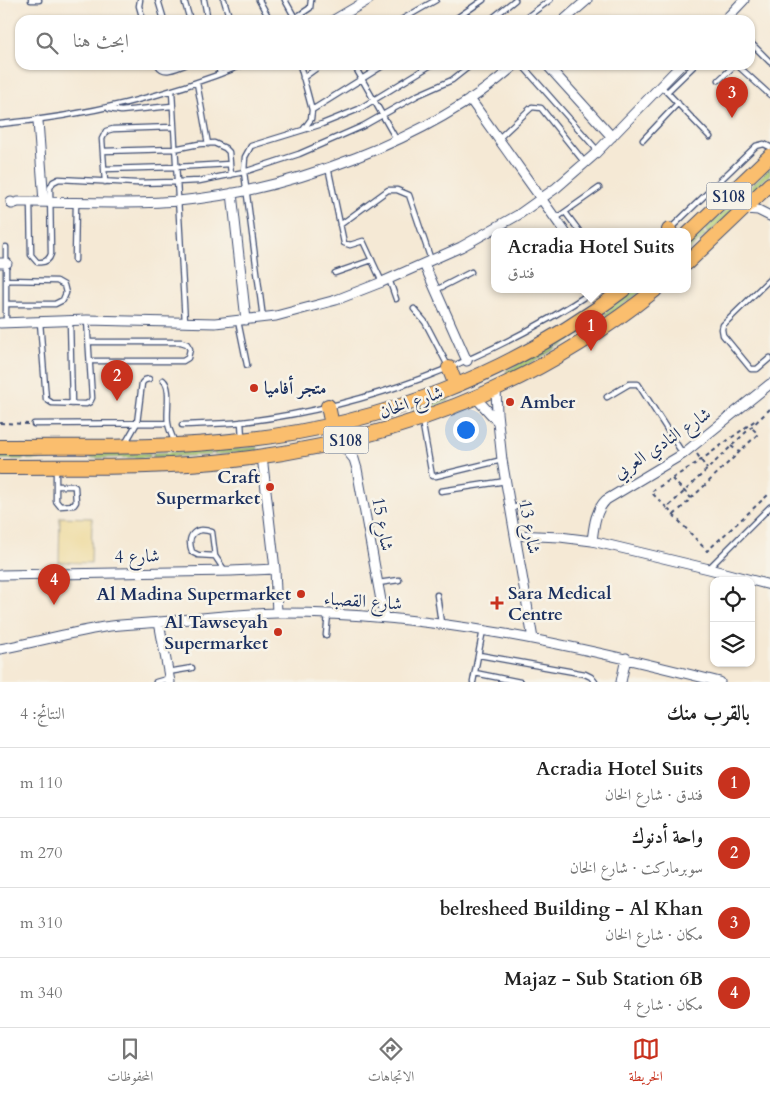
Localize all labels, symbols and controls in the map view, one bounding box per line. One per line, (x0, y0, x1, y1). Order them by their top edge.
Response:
search box (15, 15, 755, 70)
text: ابحث هنا (73, 28, 129, 54)
icon: search (33, 29, 61, 57)
pin: 3 (716, 77, 748, 118)
road number: S108 (706, 182, 752, 210)
popup (491, 228, 691, 293)
text: Acradia Hotel Suits (508, 234, 674, 260)
text: فندق (508, 262, 535, 284)
pin: 1 (575, 310, 607, 351)
pin: 2 (101, 360, 133, 401)
place label: متجر أفاميا (264, 375, 327, 401)
street label: شارع الخان (376, 380, 447, 427)
marker: متجر أفاميا (248, 382, 260, 394)
place label: Amber (520, 390, 576, 415)
marker: Amber (504, 396, 516, 408)
street label: شارع النادي العربي (609, 401, 717, 487)
your location (453, 417, 479, 443)
road number: S108 (324, 426, 368, 454)
place label: Craft Supermarket (156, 465, 261, 511)
marker: Craft Supermarket (264, 481, 276, 493)
street label: شارع 15 (363, 495, 400, 553)
street label: شارع 13 (510, 498, 547, 556)
street label: شارع 4 (114, 544, 160, 571)
pin: 4 (38, 564, 70, 605)
map controls (710, 577, 755, 667)
button: locate (710, 577, 755, 622)
place label: Sara Medical Centre (508, 581, 611, 627)
place label: Al Madina Supermarket (97, 582, 292, 607)
street label: شارع القصباء (323, 586, 403, 619)
marker: Al Madina Supermarket (295, 588, 307, 600)
marker: Sara Medical Centre (490, 596, 504, 610)
place label: Al Tawseyah Supermarket (164, 610, 269, 656)
button: layers (710, 622, 755, 667)
marker: Al Tawseyah Supermarket (272, 626, 284, 638)
text: بالقرب منك (667, 699, 750, 728)
text: النتائج: 4 (20, 703, 65, 725)
text: Acradia Hotel Suits (536, 756, 703, 782)
text: 110 m (20, 772, 62, 794)
text: 1 (730, 772, 738, 794)
text: فندق · شارع الخان (605, 784, 703, 806)
text: واحة أدنوك (632, 824, 703, 850)
text: 270 m (20, 842, 62, 864)
text: 2 (730, 842, 738, 864)
text: سوبرماركت · شارع الخان (570, 857, 703, 879)
text: belresheed Building - Al Khan (440, 896, 703, 922)
text: 310 m (20, 912, 62, 934)
text: 3 (730, 912, 738, 934)
text: مكان · شارع الخان (605, 924, 703, 946)
text: Majaz - Sub Station 6B (504, 966, 703, 992)
text: 340 m (20, 982, 62, 1004)
text: 4 (730, 982, 738, 1004)
text: مكان · شارع 4 (623, 994, 703, 1016)
tab: المحفوظات (107, 1035, 153, 1090)
tab: الاتجاهات (368, 1035, 414, 1090)
tab: الخريطة (629, 1035, 663, 1090)

